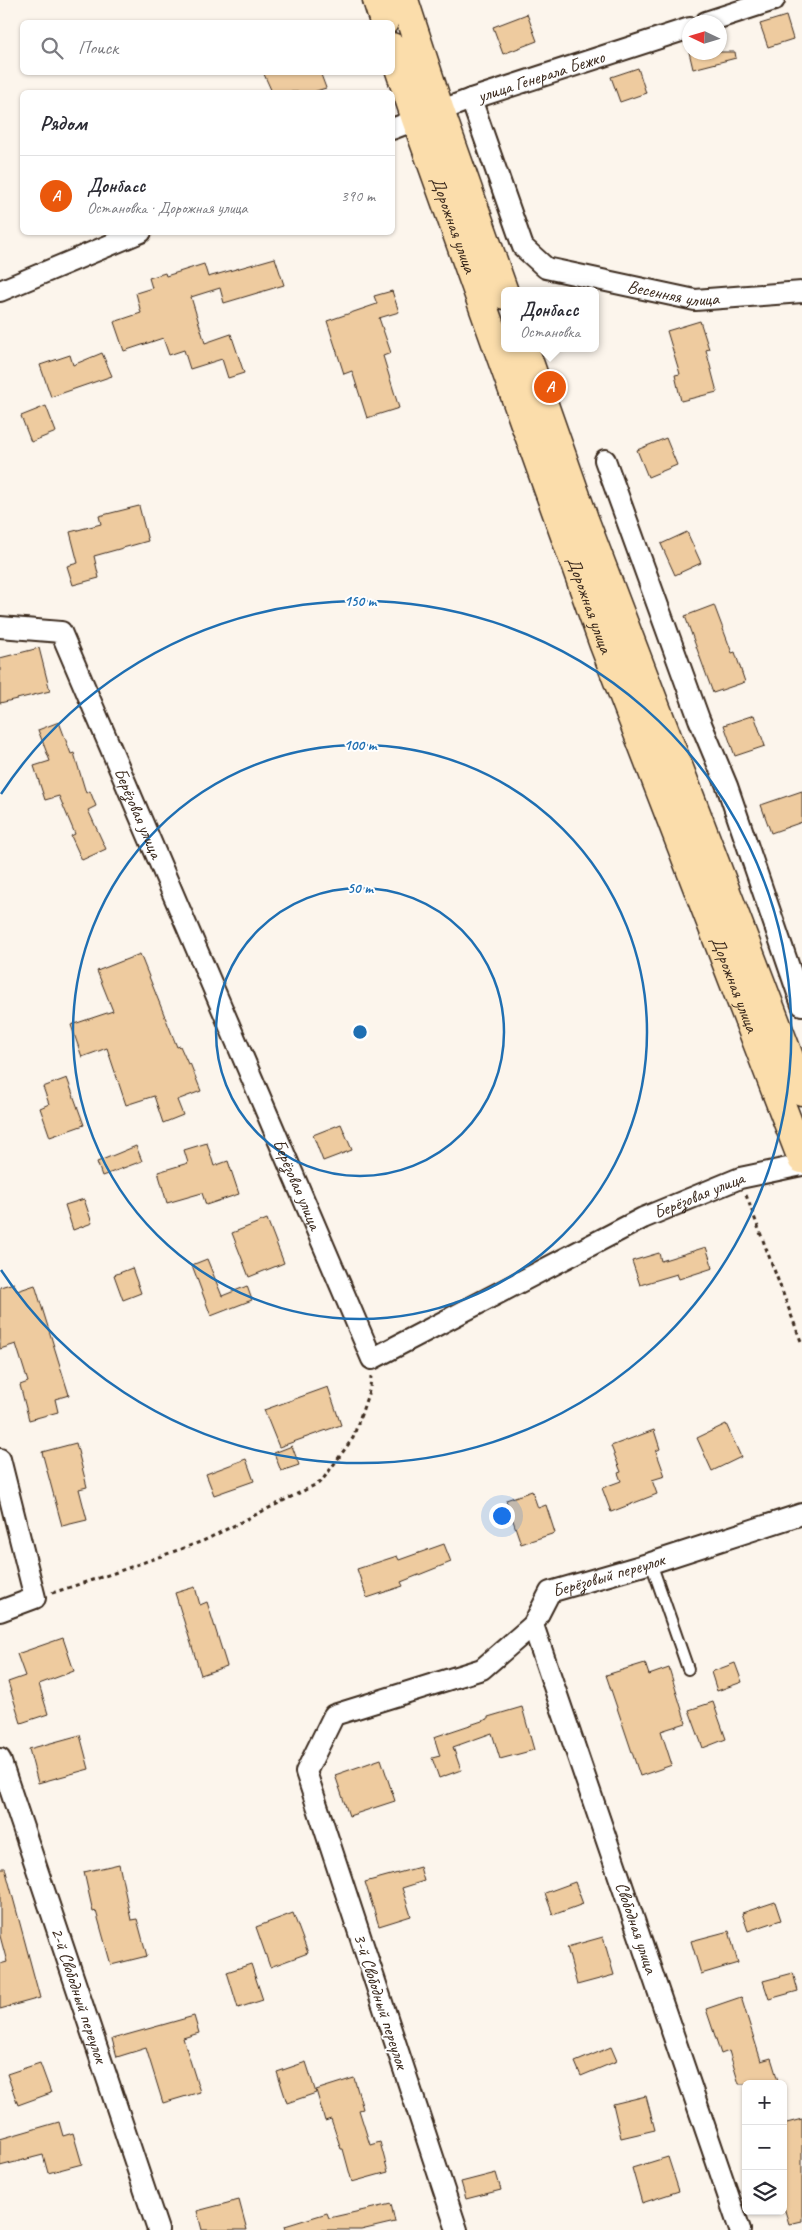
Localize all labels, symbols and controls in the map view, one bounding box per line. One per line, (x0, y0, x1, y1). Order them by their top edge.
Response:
north arrow (682, 15, 727, 60)
search box (20, 20, 395, 75)
icon: search (38, 34, 66, 62)
text: Поиск (78, 36, 118, 60)
street label: улица Генерала Бежко (474, 45, 609, 107)
text: Рядом (40, 110, 87, 136)
street label: Дорожная улица (426, 173, 481, 277)
text: Донбасс (87, 174, 145, 198)
text: A (52, 186, 60, 206)
text: 390 m (341, 186, 375, 206)
text: Остановка · Дорожная улица (87, 198, 248, 218)
street label: Весенняя улица (625, 275, 721, 312)
popup (501, 287, 599, 352)
text: Донбасс (520, 298, 578, 322)
text: Остановка (520, 322, 580, 342)
pin: A (534, 368, 566, 406)
street label: Дорожная улица (562, 554, 618, 658)
text: 150 m (344, 592, 378, 611)
text: 100 m (344, 736, 378, 755)
street label: Берёзовая улица (109, 764, 168, 863)
text: 50 m (347, 879, 374, 898)
street label: Дорожная улица (706, 933, 764, 1036)
centre of rings (351, 1023, 369, 1041)
street label: Берёзовая улица (268, 1136, 327, 1235)
street label: Берёзовая улица (650, 1166, 748, 1223)
your location (489, 1503, 515, 1529)
street label: Берёзовый переулок (550, 1548, 669, 1602)
street label: Свободная улица (611, 1879, 663, 1978)
street label: 2-й Свободный переулок (46, 1925, 113, 2068)
street label: 3-й Свободный переулок (349, 1930, 414, 2074)
map controls (742, 2080, 787, 2215)
button: + (742, 2080, 787, 2125)
button: − (742, 2125, 787, 2170)
button: layers (742, 2170, 787, 2215)

